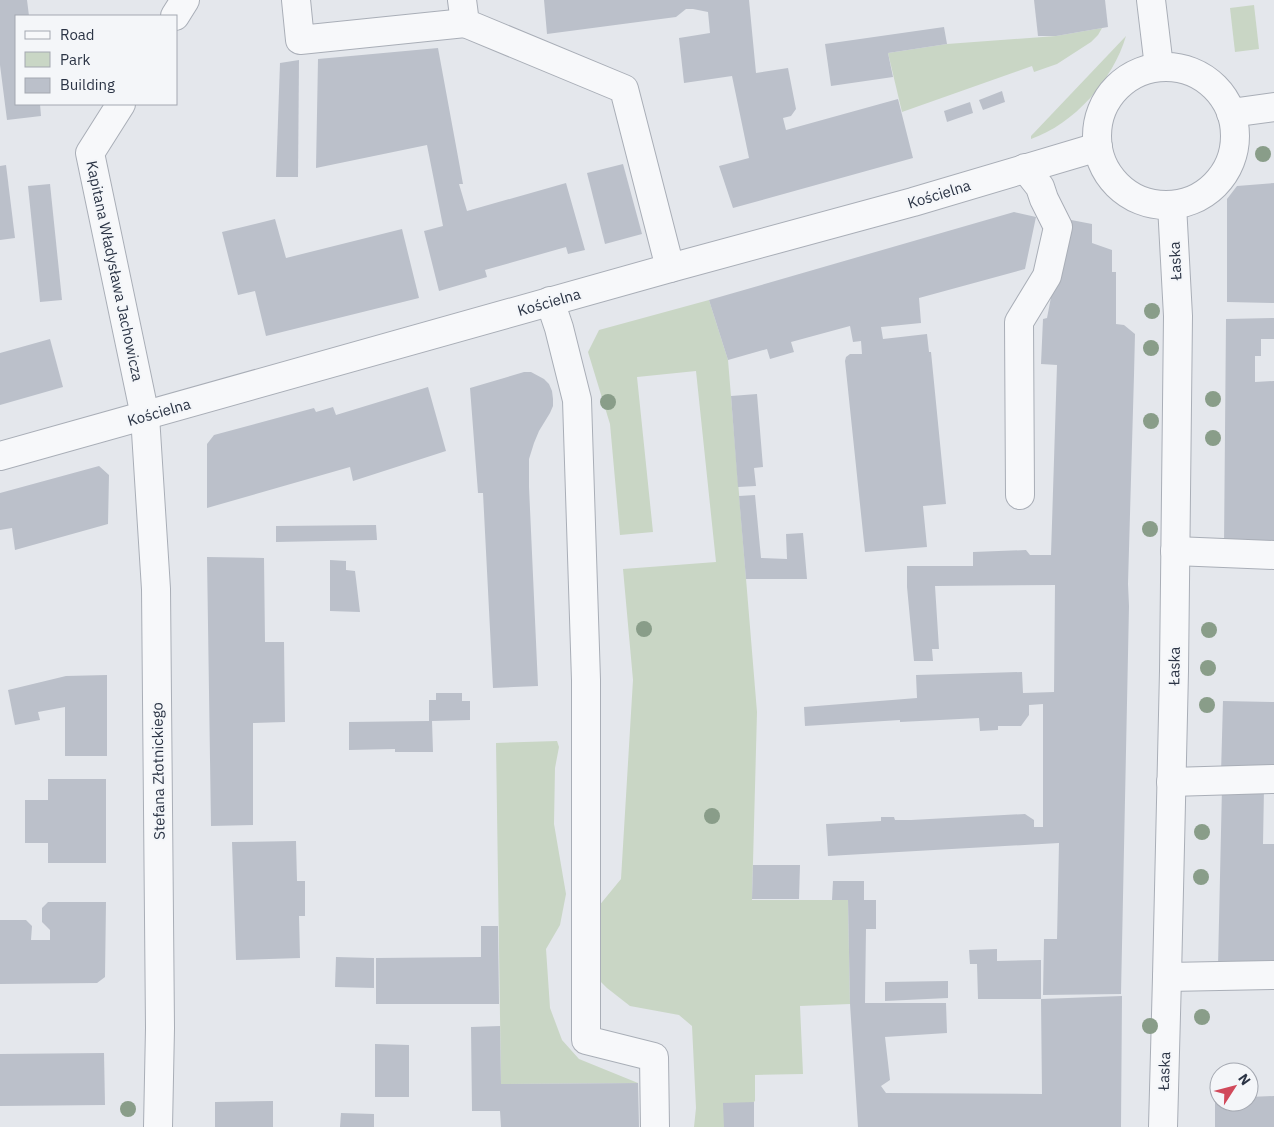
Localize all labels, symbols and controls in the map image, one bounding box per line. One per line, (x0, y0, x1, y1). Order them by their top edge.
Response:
legend (15, 15, 178, 105)
text: Road (60, 25, 95, 44)
text: Park (60, 50, 90, 69)
text: Building (60, 75, 115, 94)
street label: Kapitana Władysława Jachowicza (82, 159, 148, 383)
street label: Kościelna (905, 175, 973, 213)
street label: Łaska (1164, 241, 1186, 282)
street label: Kościelna (515, 284, 583, 320)
street label: Kościelna (125, 394, 193, 430)
street label: Łaska (1164, 646, 1184, 687)
street label: Stefana Złotnickiego (147, 702, 169, 840)
street label: Łaska (1154, 1051, 1174, 1092)
north arrow (1209, 1062, 1259, 1112)
text: N (1234, 1070, 1255, 1089)

